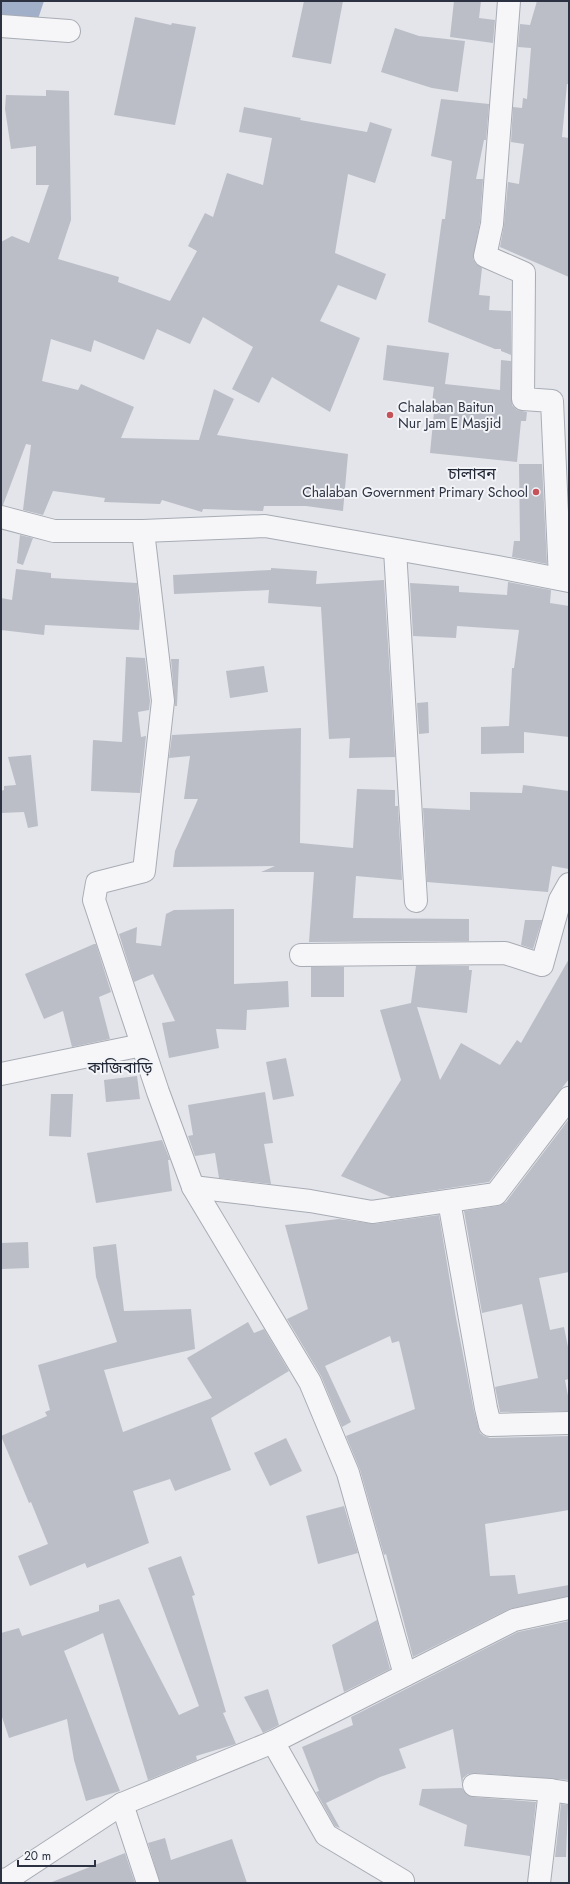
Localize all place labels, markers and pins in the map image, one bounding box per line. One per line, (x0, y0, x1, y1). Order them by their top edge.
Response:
place label: Chalaban Baitun Nur Jam E Masjid (398, 397, 501, 433)
marker: Chalaban Baitun Nur Jam E Masjid (385, 410, 395, 420)
place label: Chalaban Government Primary School (302, 482, 528, 502)
marker: Chalaban Government Primary School (531, 487, 541, 497)

